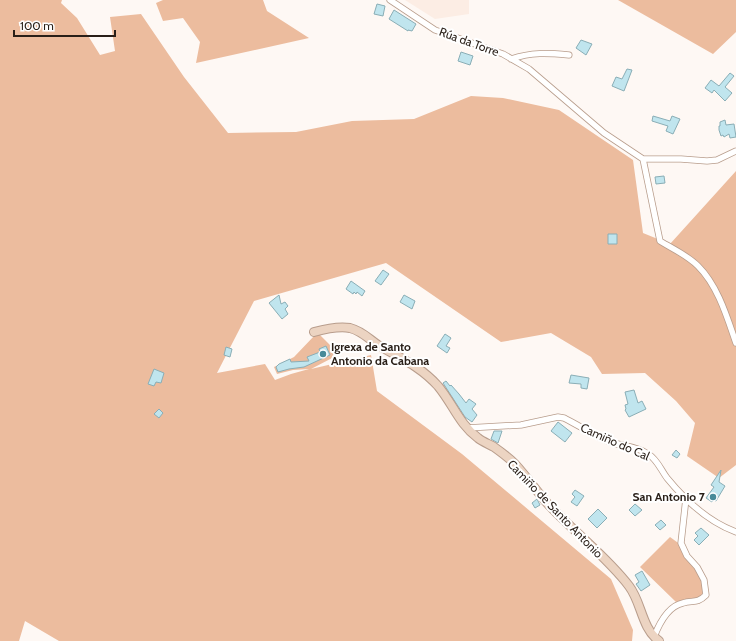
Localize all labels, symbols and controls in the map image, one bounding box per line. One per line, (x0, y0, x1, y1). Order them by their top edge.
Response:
scale bar (14, 12, 115, 38)
text: 100 m (20, 18, 54, 33)
street label: Rúa da Torre (437, 24, 501, 59)
place label: Igrexa de Santo Antonio da Cabana (331, 339, 429, 368)
marker: Igrexa de Santo Antonio da Cabana (318, 349, 328, 359)
street label: Camiño do Cal (578, 420, 652, 464)
street label: Camiño de Santo Antonio (505, 456, 606, 561)
place label: San Antonio 7 (633, 489, 706, 504)
marker: San Antonio 7 (708, 492, 718, 502)

